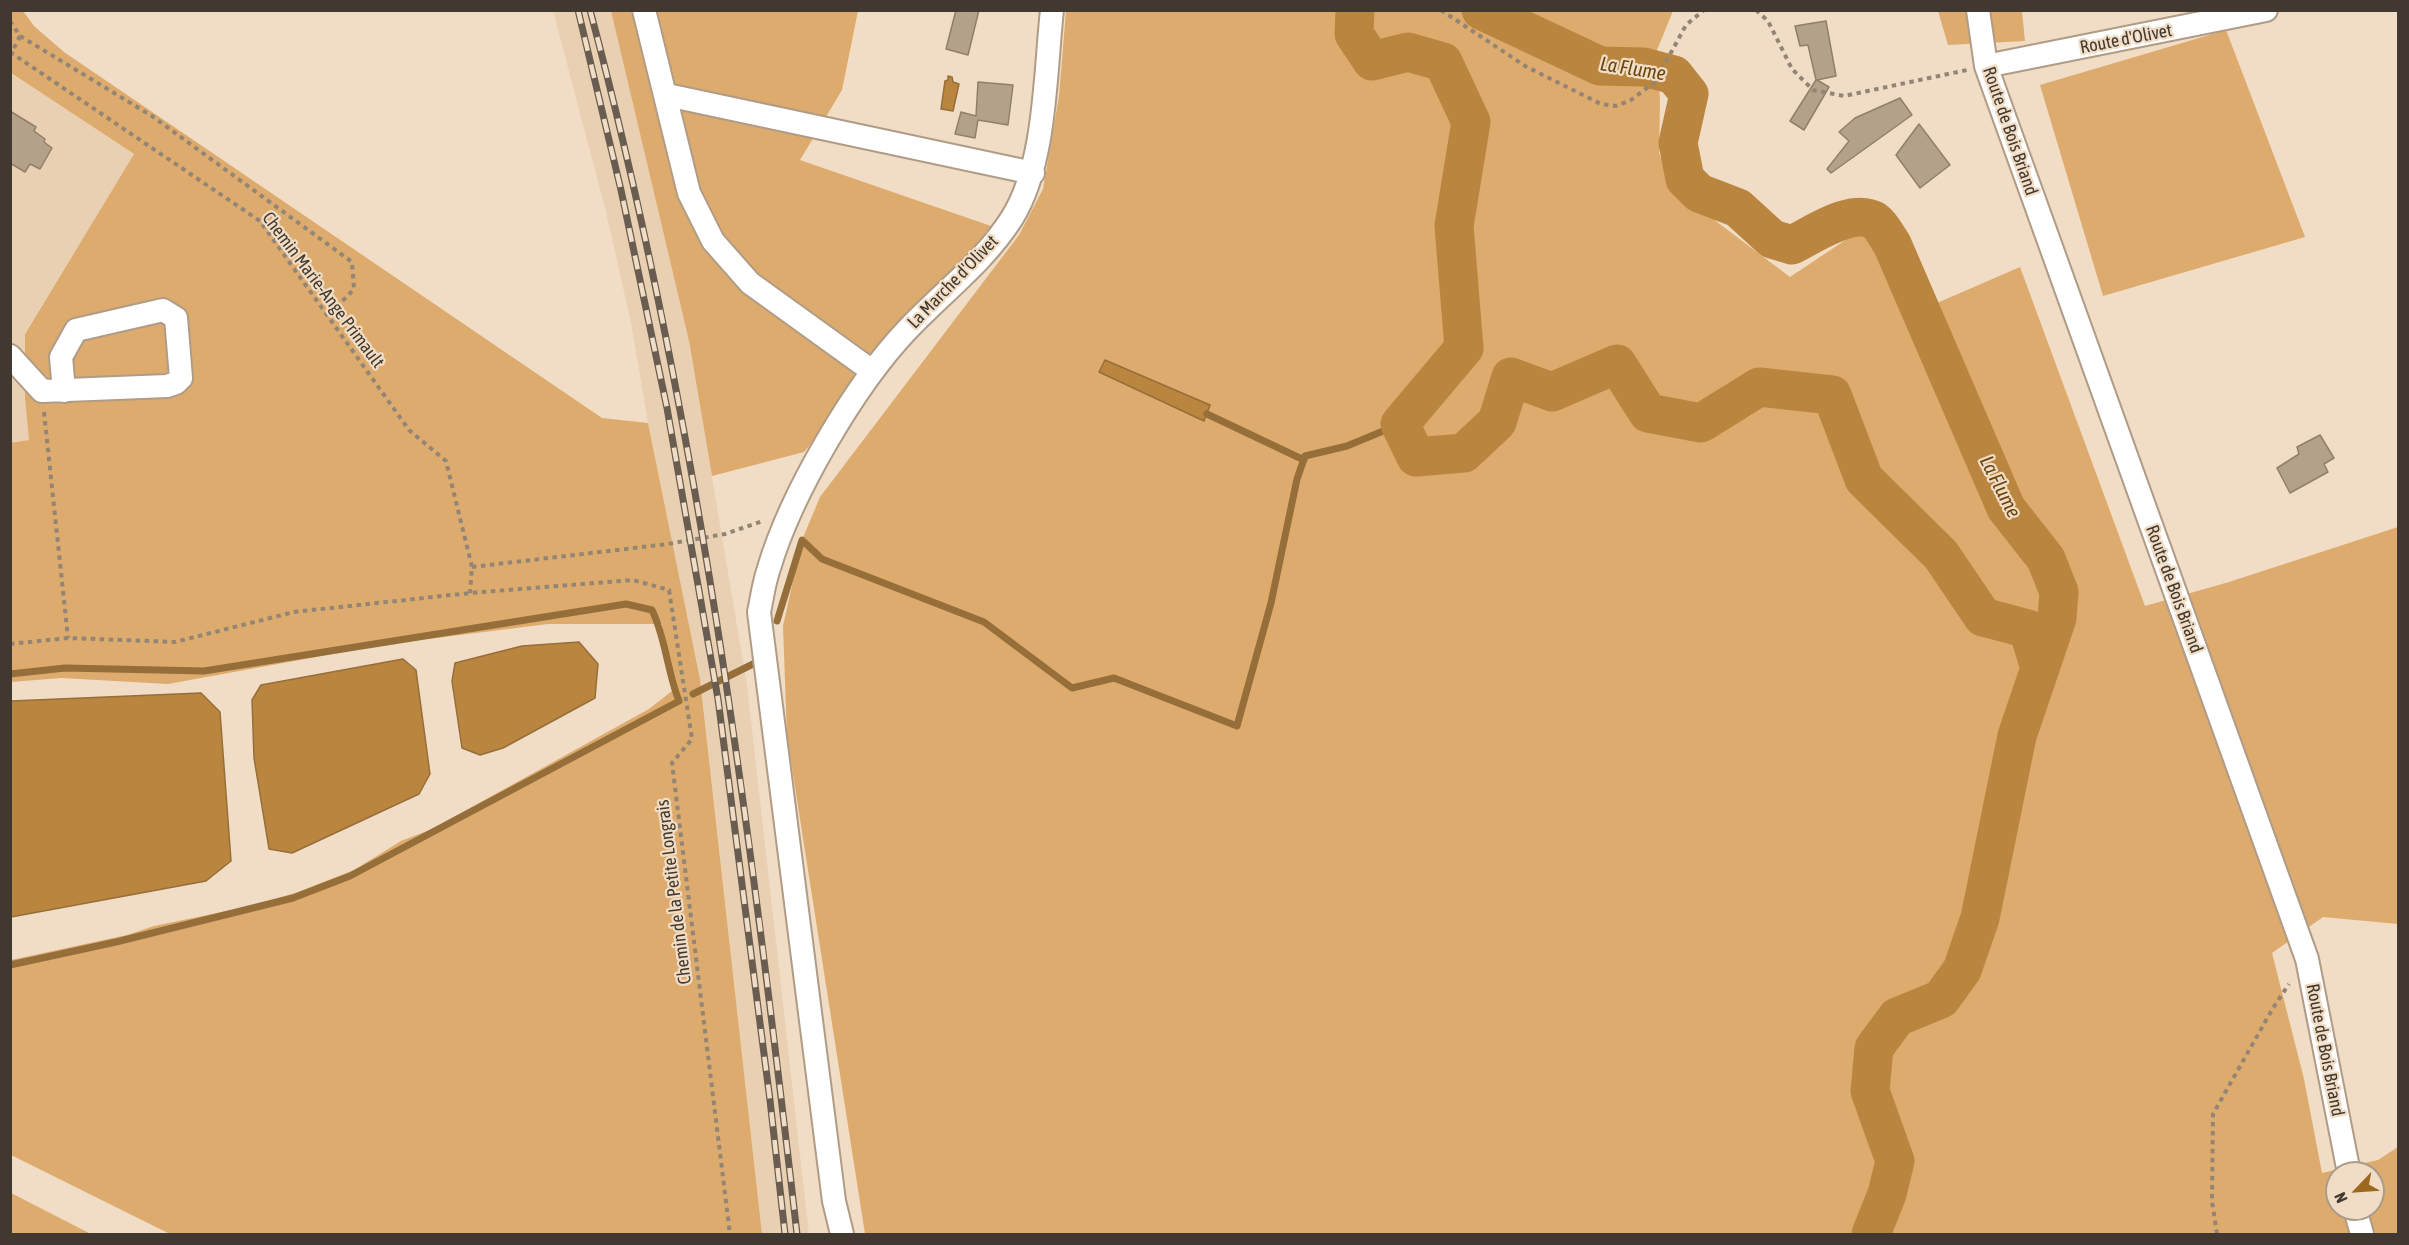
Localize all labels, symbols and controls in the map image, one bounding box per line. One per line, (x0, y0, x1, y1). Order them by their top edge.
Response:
street label: Route d'Olivet (2078, 19, 2174, 59)
water label: La Flume (1598, 52, 1668, 86)
street label: Route de Bois Briand (1978, 64, 2042, 198)
street label: Chemin Marie-Ange Primault (257, 208, 389, 372)
street label: La Marche d'Olivet (903, 231, 1003, 333)
water label: La Flume (1974, 452, 2026, 522)
street label: Route de Bois Briand (2141, 522, 2207, 656)
street label: Chemin de la Petite Longrais (652, 799, 696, 985)
street label: Route de Bois Briand (2302, 982, 2348, 1118)
north arrow (2325, 1161, 2385, 1221)
text: N (2330, 1190, 2351, 1206)

